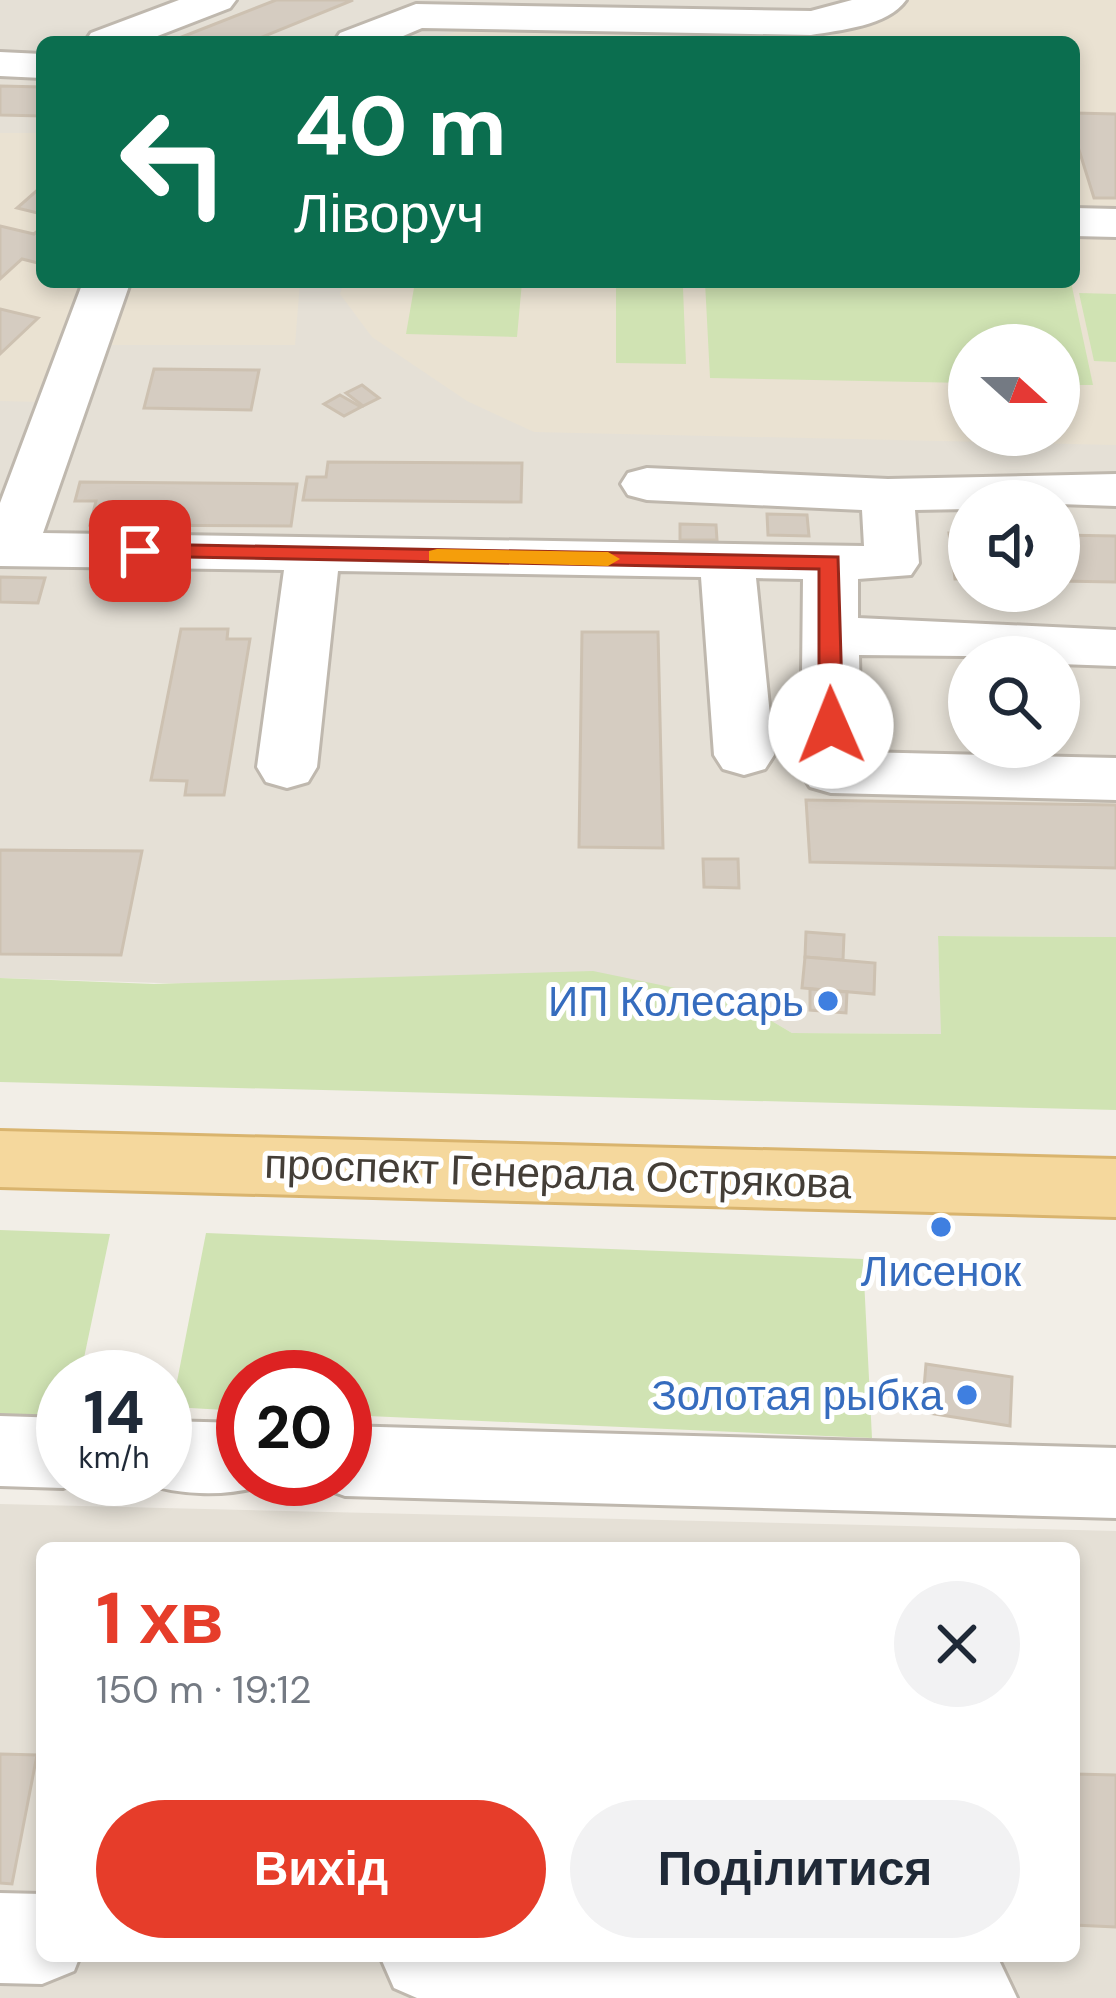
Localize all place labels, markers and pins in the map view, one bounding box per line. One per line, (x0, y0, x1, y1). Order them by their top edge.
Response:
pin (89, 500, 191, 602)
place label: ИП Колесарь (548, 974, 804, 1029)
marker: ИП Колесарь (815, 988, 841, 1014)
marker: Лисенок (928, 1214, 954, 1240)
place label: Лисенок (861, 1244, 1022, 1299)
place label: Золотая рыбка (651, 1368, 944, 1423)
marker: Золотая рыбка (954, 1382, 980, 1408)

